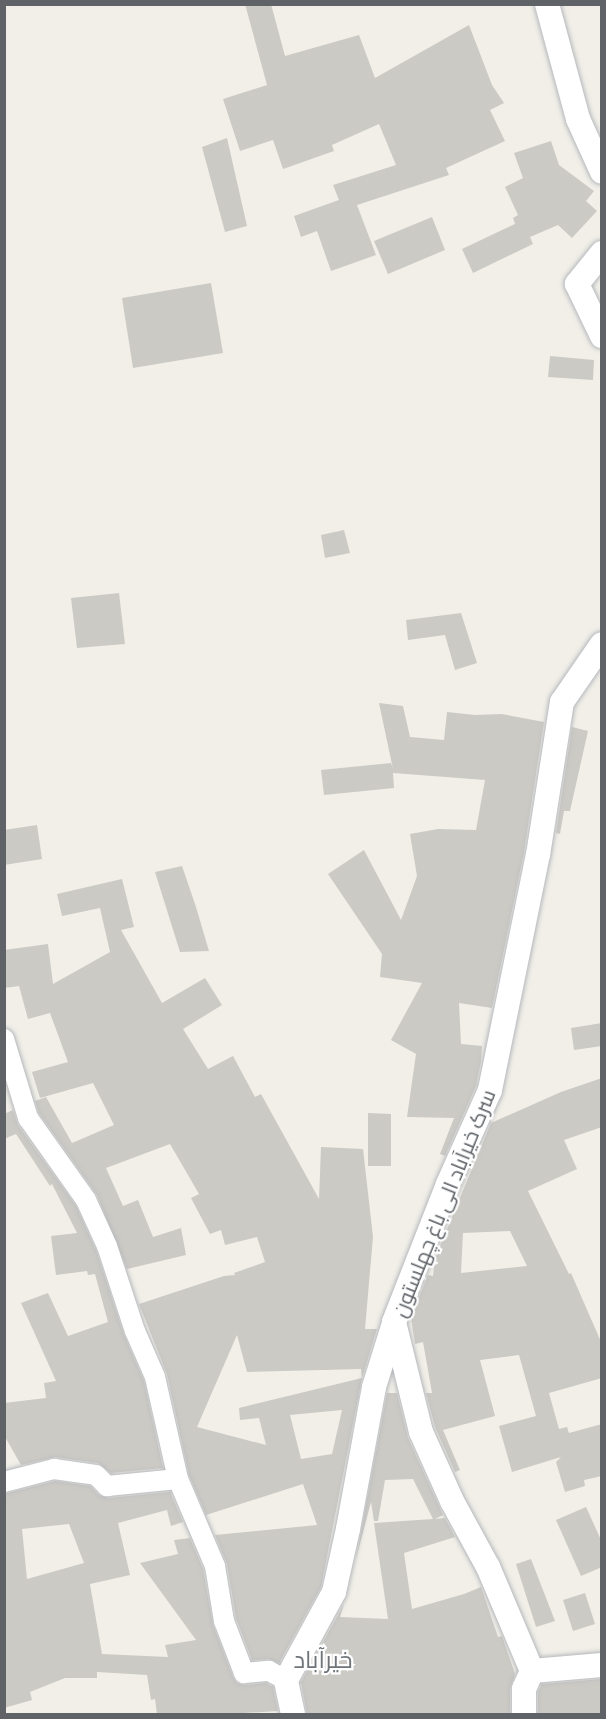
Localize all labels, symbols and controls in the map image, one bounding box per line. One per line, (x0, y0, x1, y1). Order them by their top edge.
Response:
street label: سرک خیرآباد الی باغ چهلستون (386, 1085, 500, 1321)
district label: خیرآباد (293, 1645, 353, 1673)

